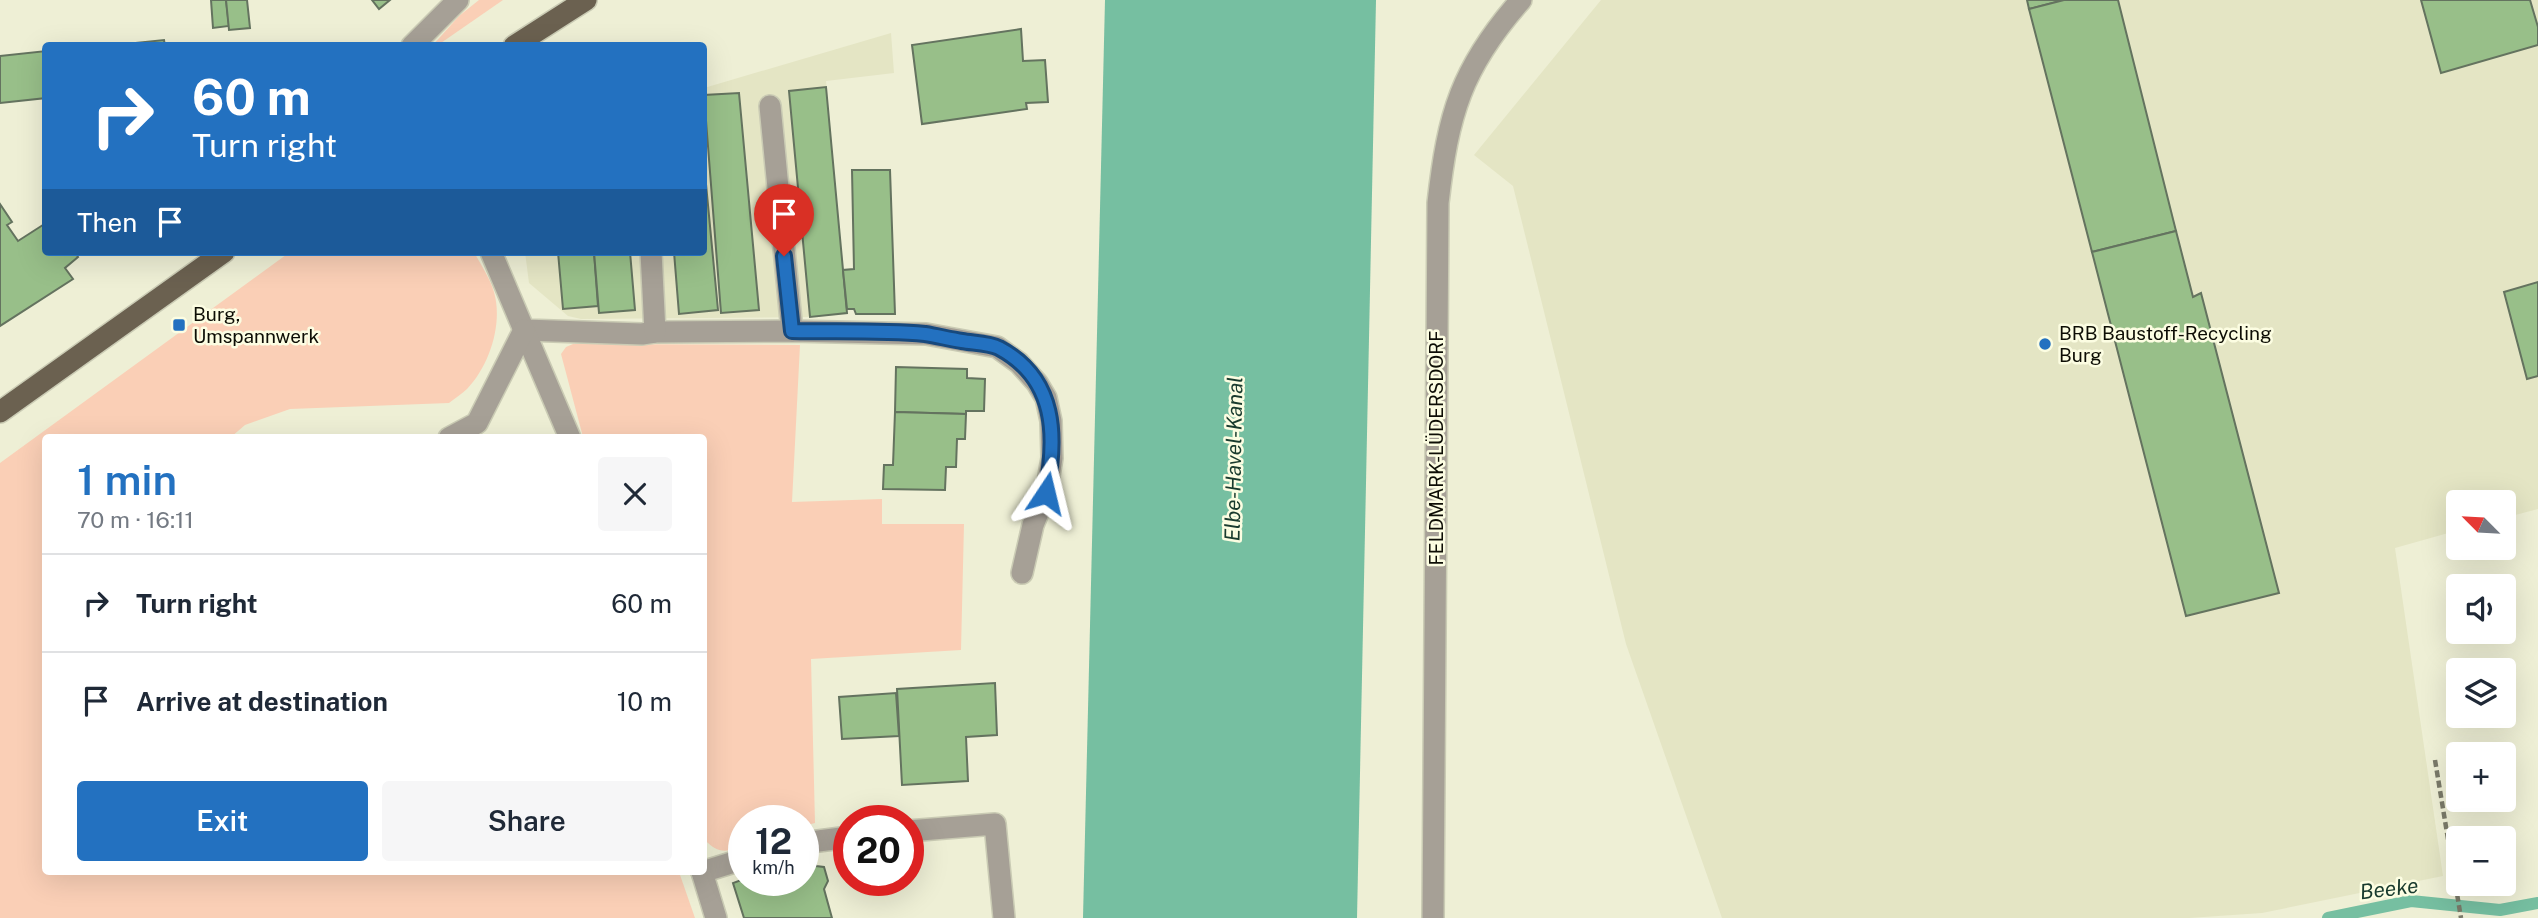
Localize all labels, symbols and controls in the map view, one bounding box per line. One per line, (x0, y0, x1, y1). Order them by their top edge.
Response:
text: 60 m (192, 68, 311, 126)
icon: right (77, 70, 168, 161)
text: Turn right (192, 127, 337, 164)
pin (754, 184, 814, 256)
icon: arrive (765, 195, 803, 233)
icon: arrive (151, 203, 189, 241)
text: Then (77, 207, 137, 238)
place label: Burg, Umspannwerk (193, 303, 319, 347)
marker: Burg, Umspannwerk (171, 317, 187, 333)
place label: BRB Baustoff-Recycling Burg (2059, 322, 2272, 366)
street label: FELDMARK-LÜDERSDORF (1425, 331, 1447, 565)
marker: BRB Baustoff-Recycling Burg (2037, 336, 2053, 352)
water label: Elbe-Havel-Kanal (1220, 376, 1247, 542)
text: 1 min (77, 455, 177, 504)
position arrow (1009, 456, 1083, 530)
button: close (598, 457, 672, 531)
north arrow (2446, 490, 2516, 560)
map controls (2446, 490, 2516, 896)
text: 70 m · 16:11 (77, 506, 194, 533)
button: sound (2446, 574, 2516, 644)
icon: right (77, 584, 115, 622)
text: Turn right (136, 588, 258, 619)
text: 60 m (611, 588, 672, 619)
button: layers (2446, 658, 2516, 728)
icon: arrive (77, 682, 115, 720)
text: Arrive at destination (136, 686, 388, 717)
text: 10 m (617, 686, 672, 717)
button: + (2446, 742, 2516, 812)
button: Exit (77, 781, 368, 861)
button: Share (382, 781, 672, 861)
speed limit sign: 20 (833, 805, 924, 896)
text: 12 (755, 821, 792, 862)
button: − (2446, 826, 2516, 896)
text: km/h (752, 857, 795, 878)
water label: Beeke (2358, 873, 2420, 904)

